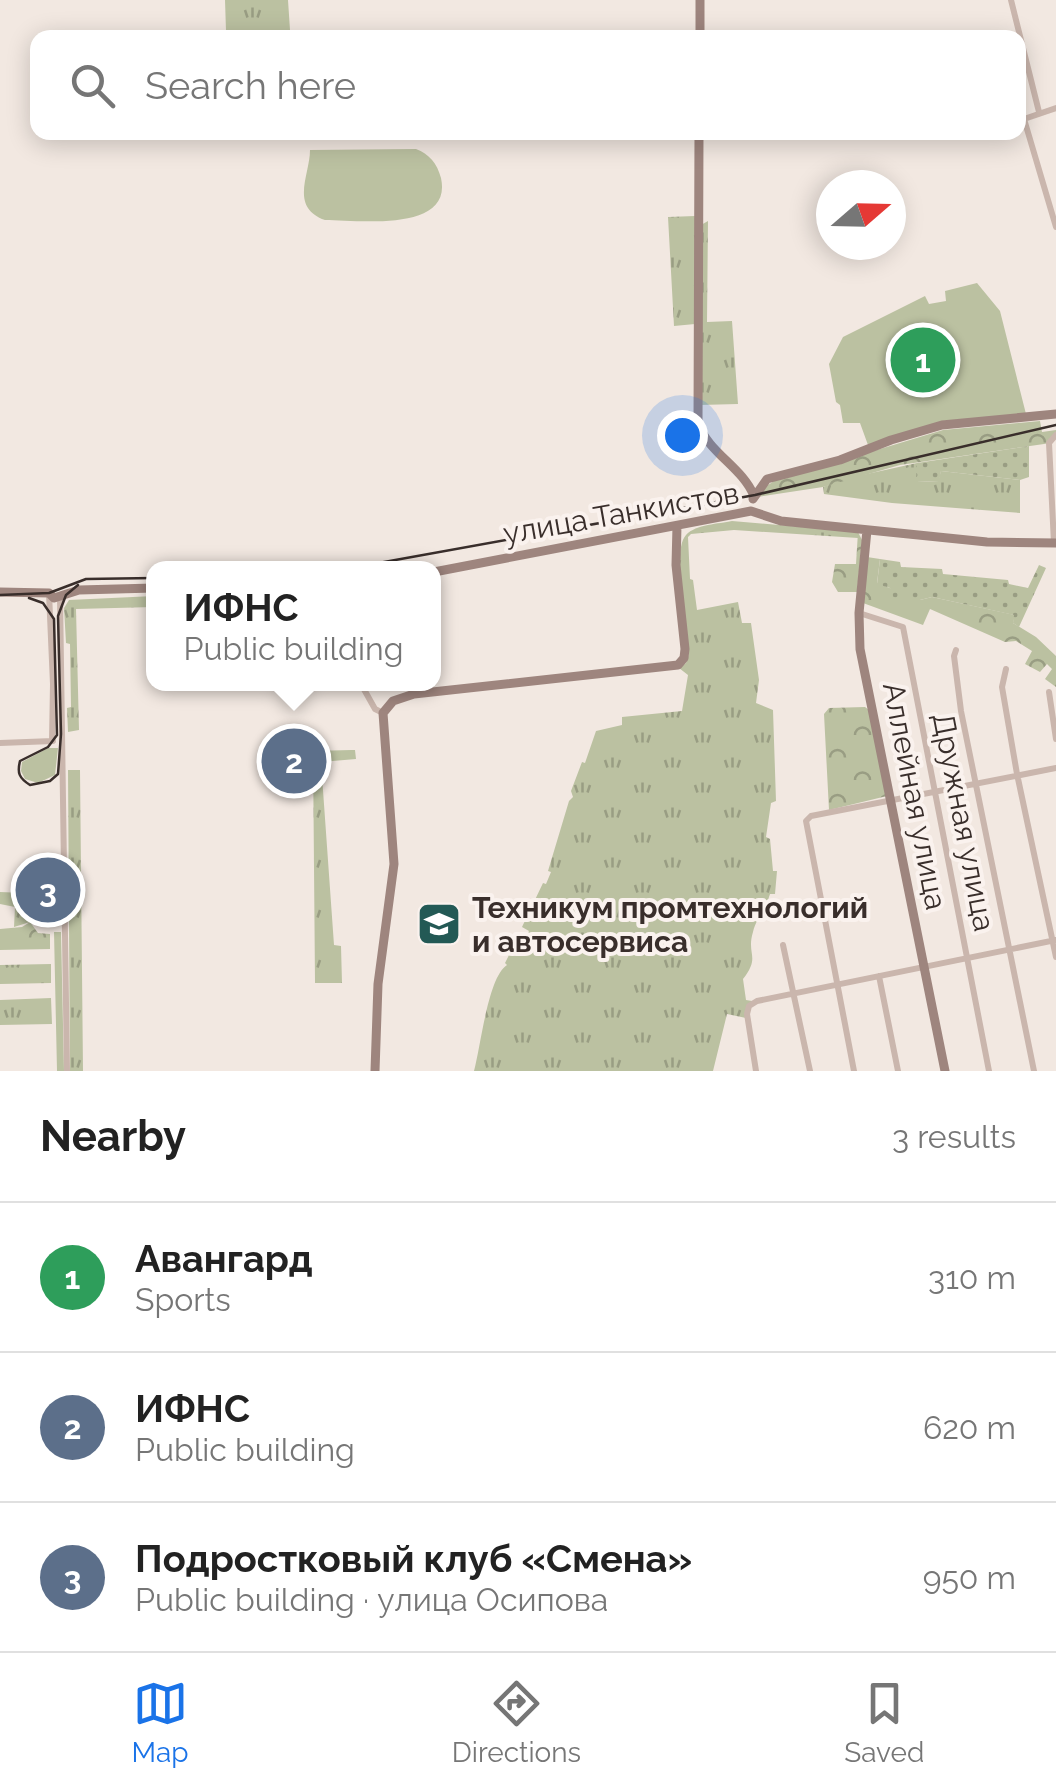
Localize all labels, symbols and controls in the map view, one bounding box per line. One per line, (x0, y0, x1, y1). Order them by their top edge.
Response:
search box (30, 30, 1026, 140)
icon: search (65, 58, 120, 113)
text: Search here (145, 63, 356, 108)
north arrow (816, 170, 906, 260)
pin: 1 (890, 322, 956, 398)
your location (657, 410, 708, 461)
street label: улица Танкистов (500, 475, 742, 551)
popup (146, 561, 441, 691)
text: ИФНС (184, 585, 299, 630)
text: Public building (184, 630, 403, 667)
street label: Аллейная улица (876, 679, 954, 913)
street label: Дружная улица (926, 710, 1002, 934)
pin: 2 (262, 724, 326, 798)
pin: 3 (15, 852, 80, 928)
place label: Техникум промтехнологий и автосервиса (472, 890, 868, 959)
school or university icon: Техникум промтехнологий и автосервиса (416, 901, 462, 947)
text: Nearby (40, 1112, 186, 1161)
text: 3 results (892, 1118, 1016, 1155)
text: Авангард (135, 1236, 313, 1281)
text: 1 (65, 1259, 80, 1296)
text: 310 m (928, 1259, 1016, 1296)
text: Sports (135, 1281, 231, 1318)
text: ИФНС (135, 1386, 250, 1431)
text: 2 (63, 1409, 82, 1446)
text: 620 m (923, 1409, 1016, 1446)
text: Public building (135, 1431, 355, 1468)
text: Подростковый клуб «Смена» (135, 1536, 692, 1581)
text: 3 (64, 1559, 81, 1596)
text: 950 m (923, 1559, 1016, 1596)
text: Public building · улица Осипова (135, 1581, 608, 1618)
tab: Map (132, 1676, 189, 1769)
tab: Directions (452, 1676, 581, 1769)
tab: Saved (844, 1676, 924, 1769)

